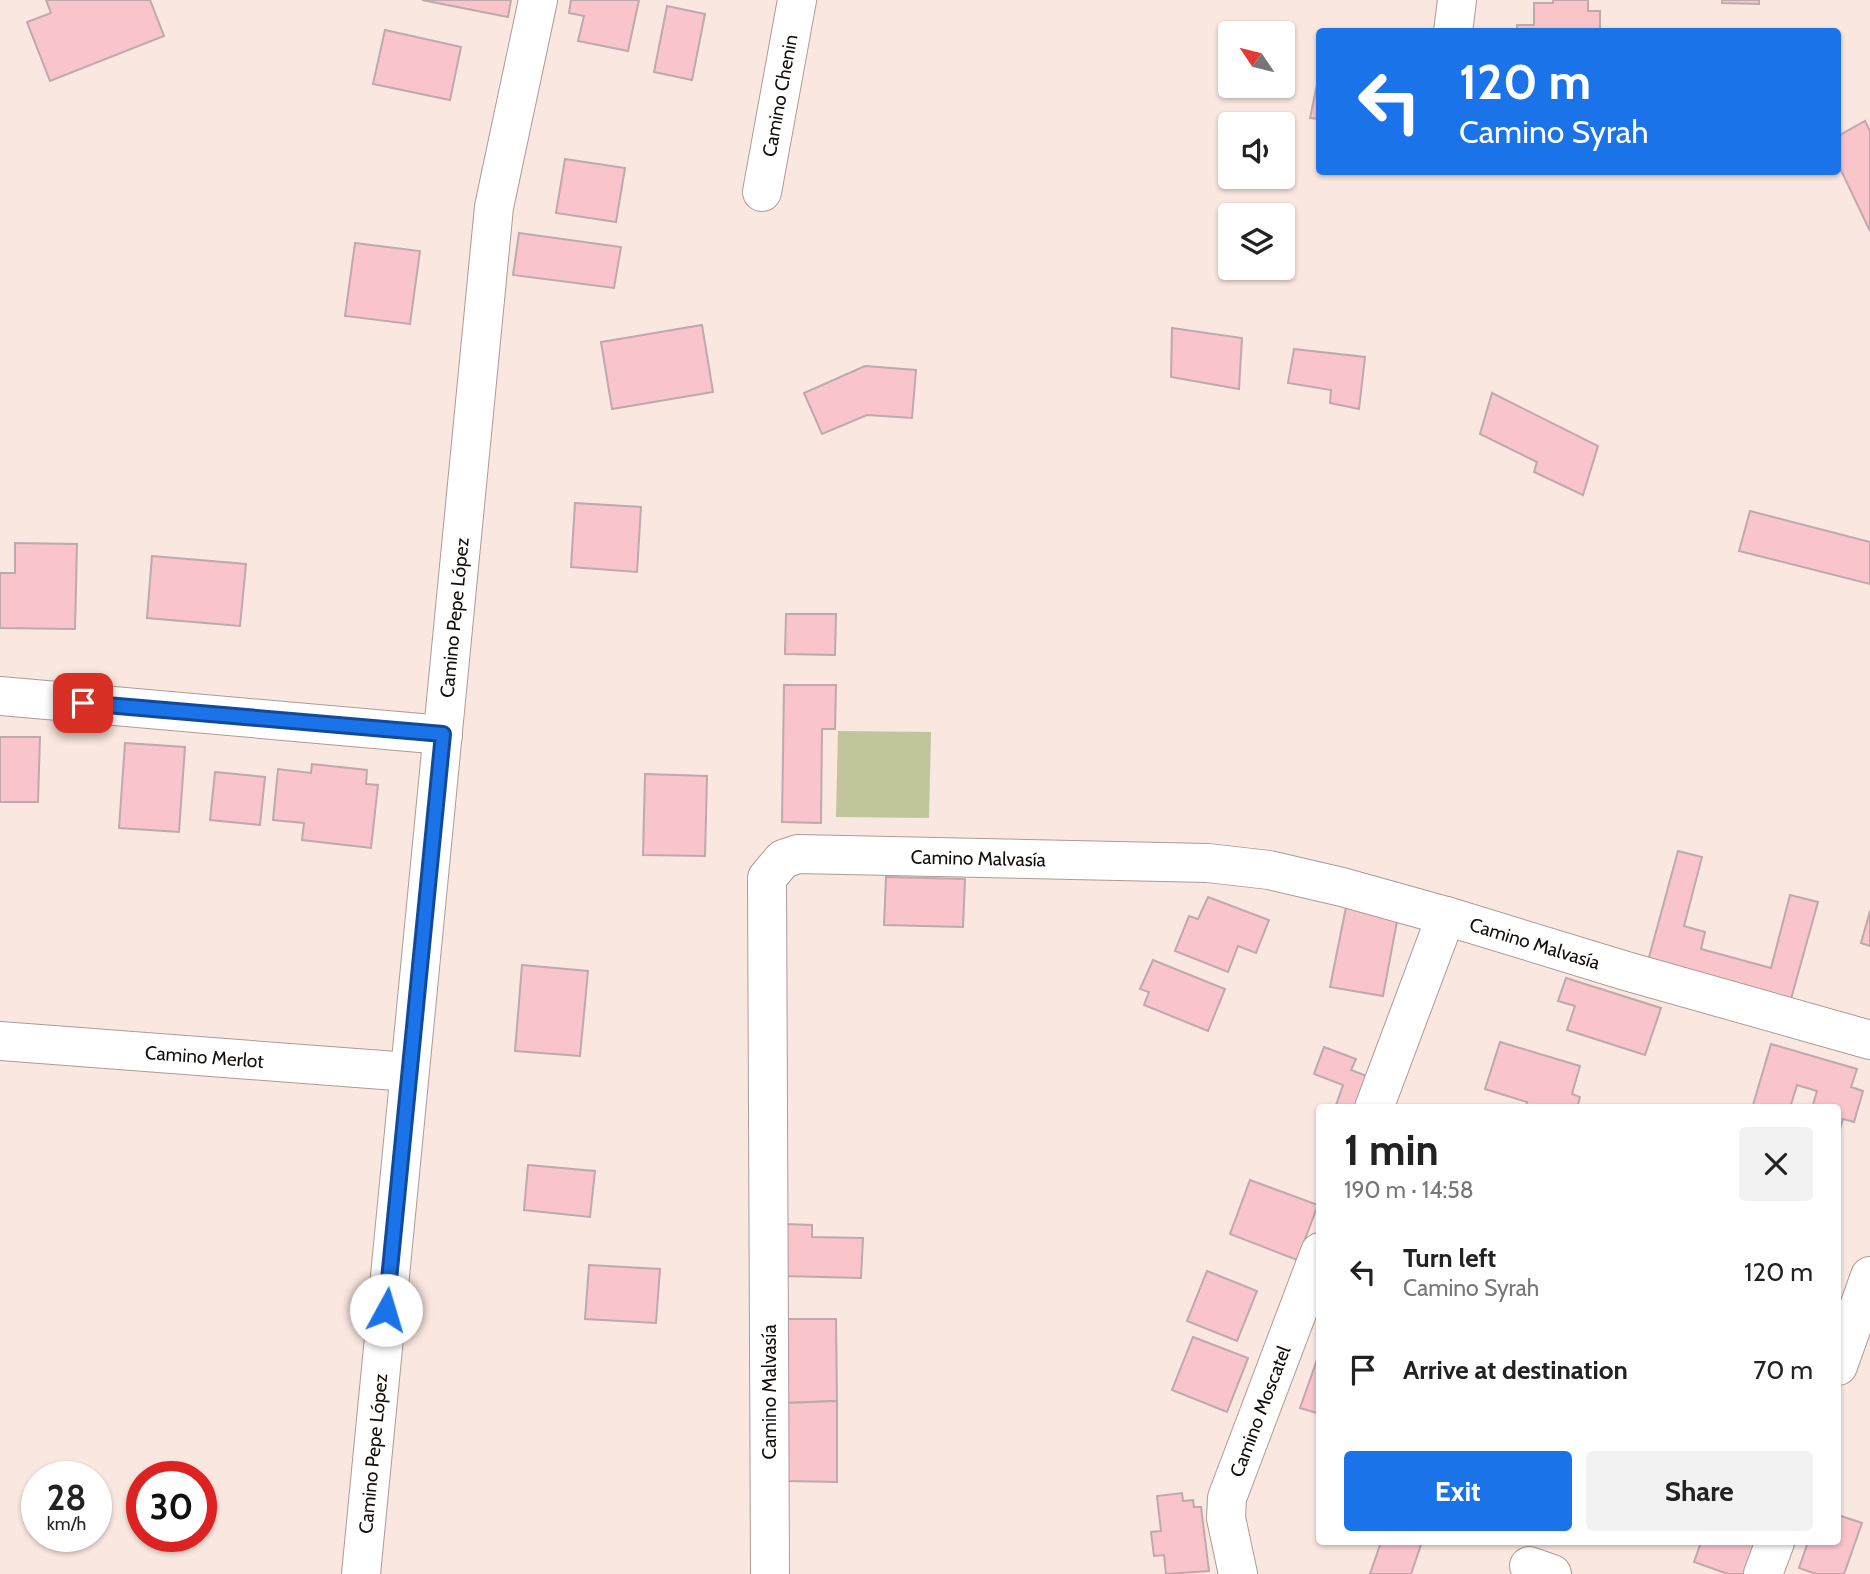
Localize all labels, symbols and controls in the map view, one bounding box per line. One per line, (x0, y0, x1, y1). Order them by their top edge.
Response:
north arrow (1218, 21, 1295, 98)
map controls (1218, 21, 1295, 280)
street label: Camino Chenin (757, 33, 802, 159)
text: 120 m (1459, 52, 1591, 111)
icon: left (1344, 56, 1435, 147)
button: sound (1218, 112, 1295, 189)
text: Camino Syrah (1459, 112, 1649, 151)
button: layers (1218, 203, 1295, 280)
street label: Camino Pepe López (435, 536, 473, 699)
pin (53, 673, 113, 733)
icon: arrive (64, 684, 102, 722)
street label: Camino Malvasía (911, 845, 1046, 871)
street label: Camino Malvasía (1467, 912, 1603, 974)
street label: Camino Merlot (144, 1041, 265, 1073)
text: 1 min (1344, 1124, 1439, 1176)
button: close (1739, 1127, 1813, 1201)
text: 190 m · 14:58 (1344, 1176, 1474, 1204)
text: Turn left (1403, 1242, 1496, 1274)
icon: left (1344, 1253, 1382, 1291)
text: 120 m (1744, 1256, 1813, 1288)
position arrow (349, 1273, 423, 1347)
text: Camino Syrah (1403, 1274, 1539, 1302)
street label: Camino Malvasía (758, 1324, 781, 1460)
street label: Camino Moscatel (1225, 1342, 1295, 1480)
icon: arrive (1344, 1351, 1382, 1389)
text: Arrive at destination (1403, 1354, 1628, 1386)
text: 70 m (1753, 1354, 1813, 1386)
street label: Camino Pepe López (353, 1372, 392, 1535)
button: Exit (1344, 1451, 1572, 1531)
button: Share (1586, 1451, 1813, 1531)
speed limit sign: 30 (126, 1461, 217, 1552)
text: 28 (47, 1476, 86, 1519)
text: km/h (47, 1513, 86, 1535)

